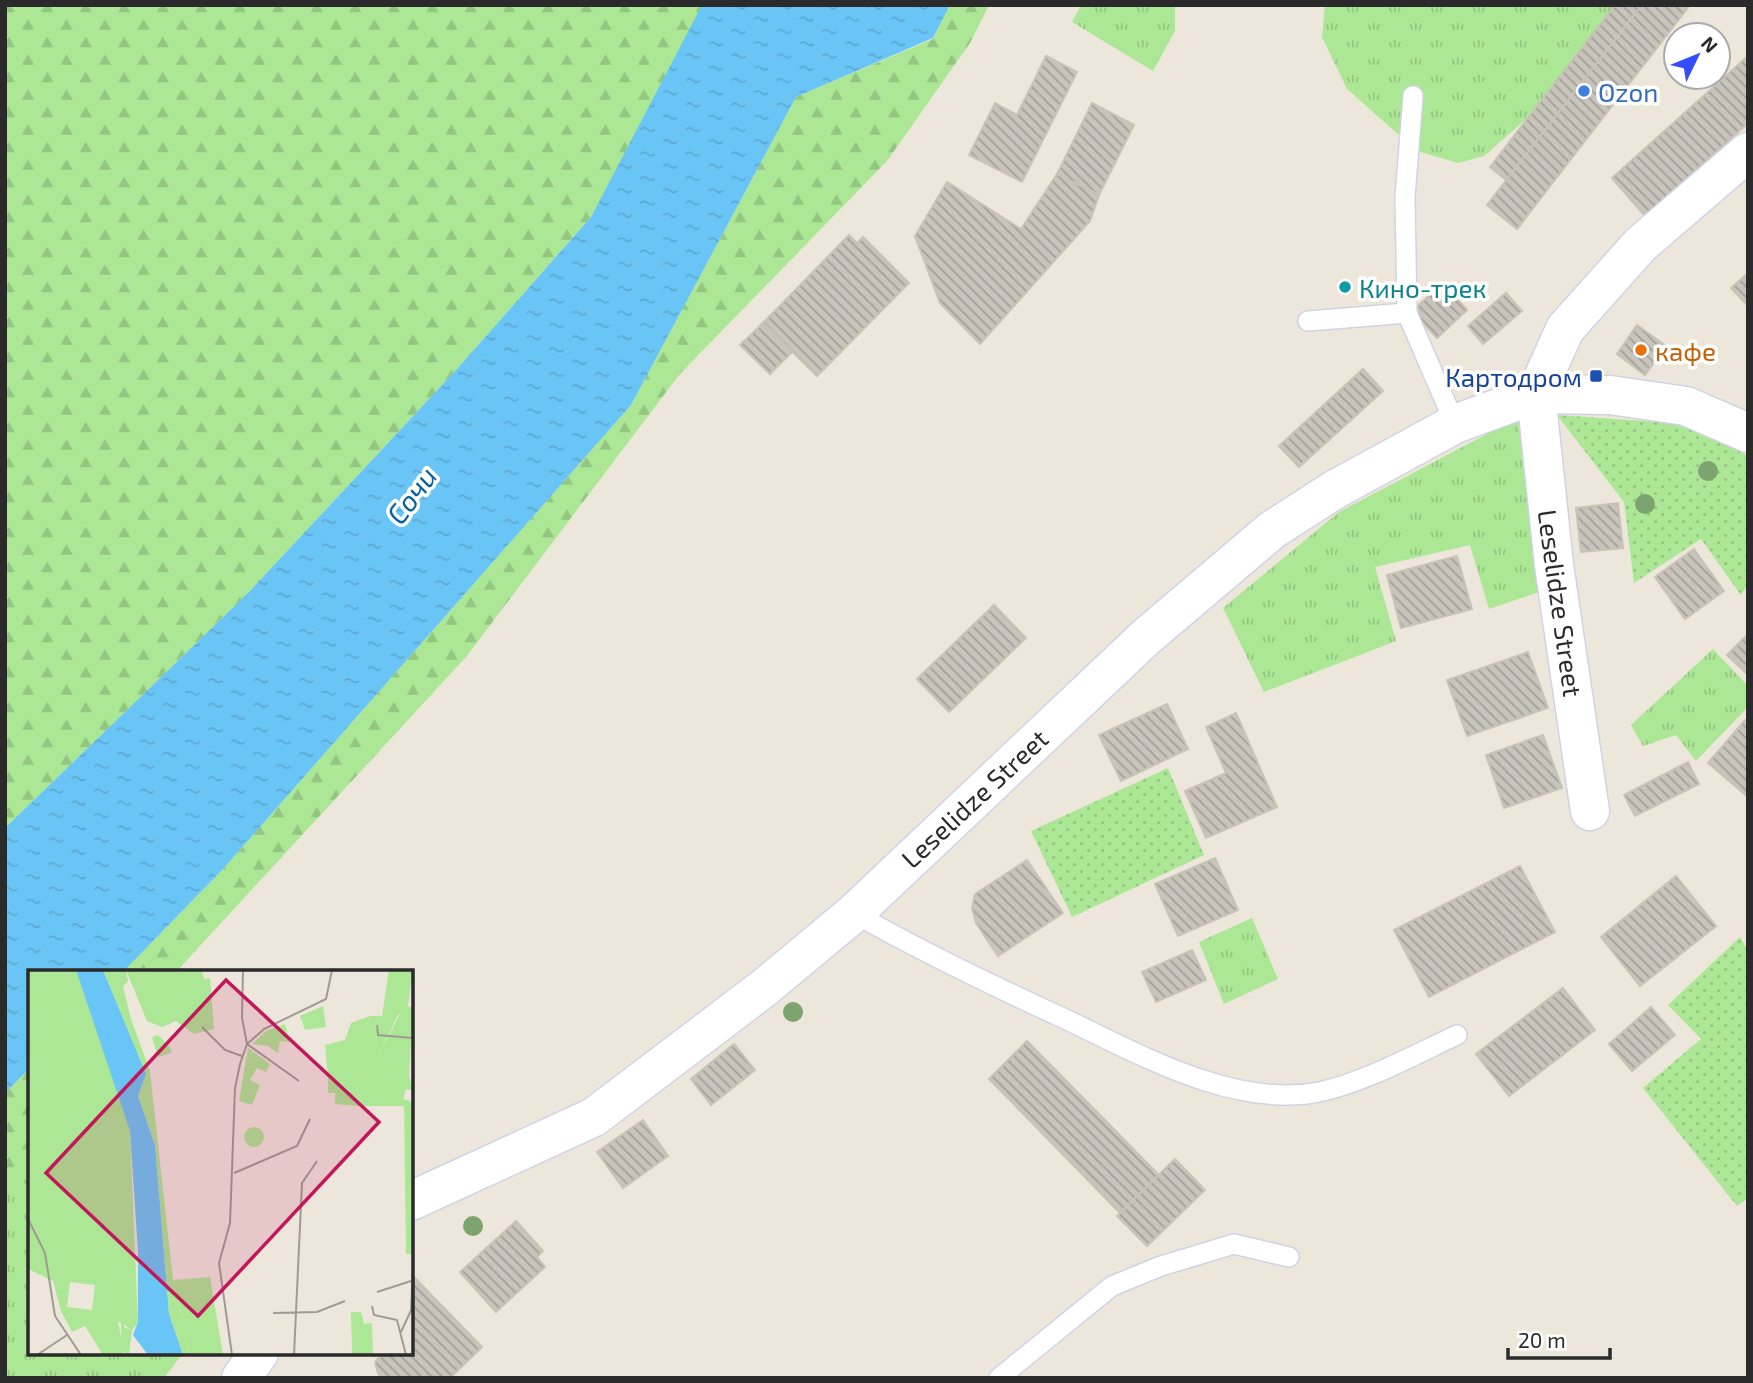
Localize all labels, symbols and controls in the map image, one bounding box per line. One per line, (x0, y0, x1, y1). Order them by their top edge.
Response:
north arrow (1662, 21, 1732, 91)
text: N (1697, 31, 1723, 57)
place label: Ozon (1598, 76, 1658, 107)
marker: Ozon (1576, 83, 1592, 99)
place label: Кино-трек (1359, 272, 1486, 303)
marker: Кино-трек (1337, 279, 1353, 295)
place label: кафе (1655, 335, 1716, 366)
marker: кафе (1633, 342, 1649, 358)
place label: Картодром (1445, 361, 1582, 392)
marker: Картодром (1588, 368, 1604, 384)
water label: Сочи (379, 460, 443, 530)
street label: Leselidze Street (1533, 507, 1589, 699)
street label: Leselidze Street (894, 722, 1054, 874)
inset map (28, 970, 413, 1355)
scale bar (1508, 1316, 1610, 1360)
text: 20 m (1518, 1327, 1566, 1352)

